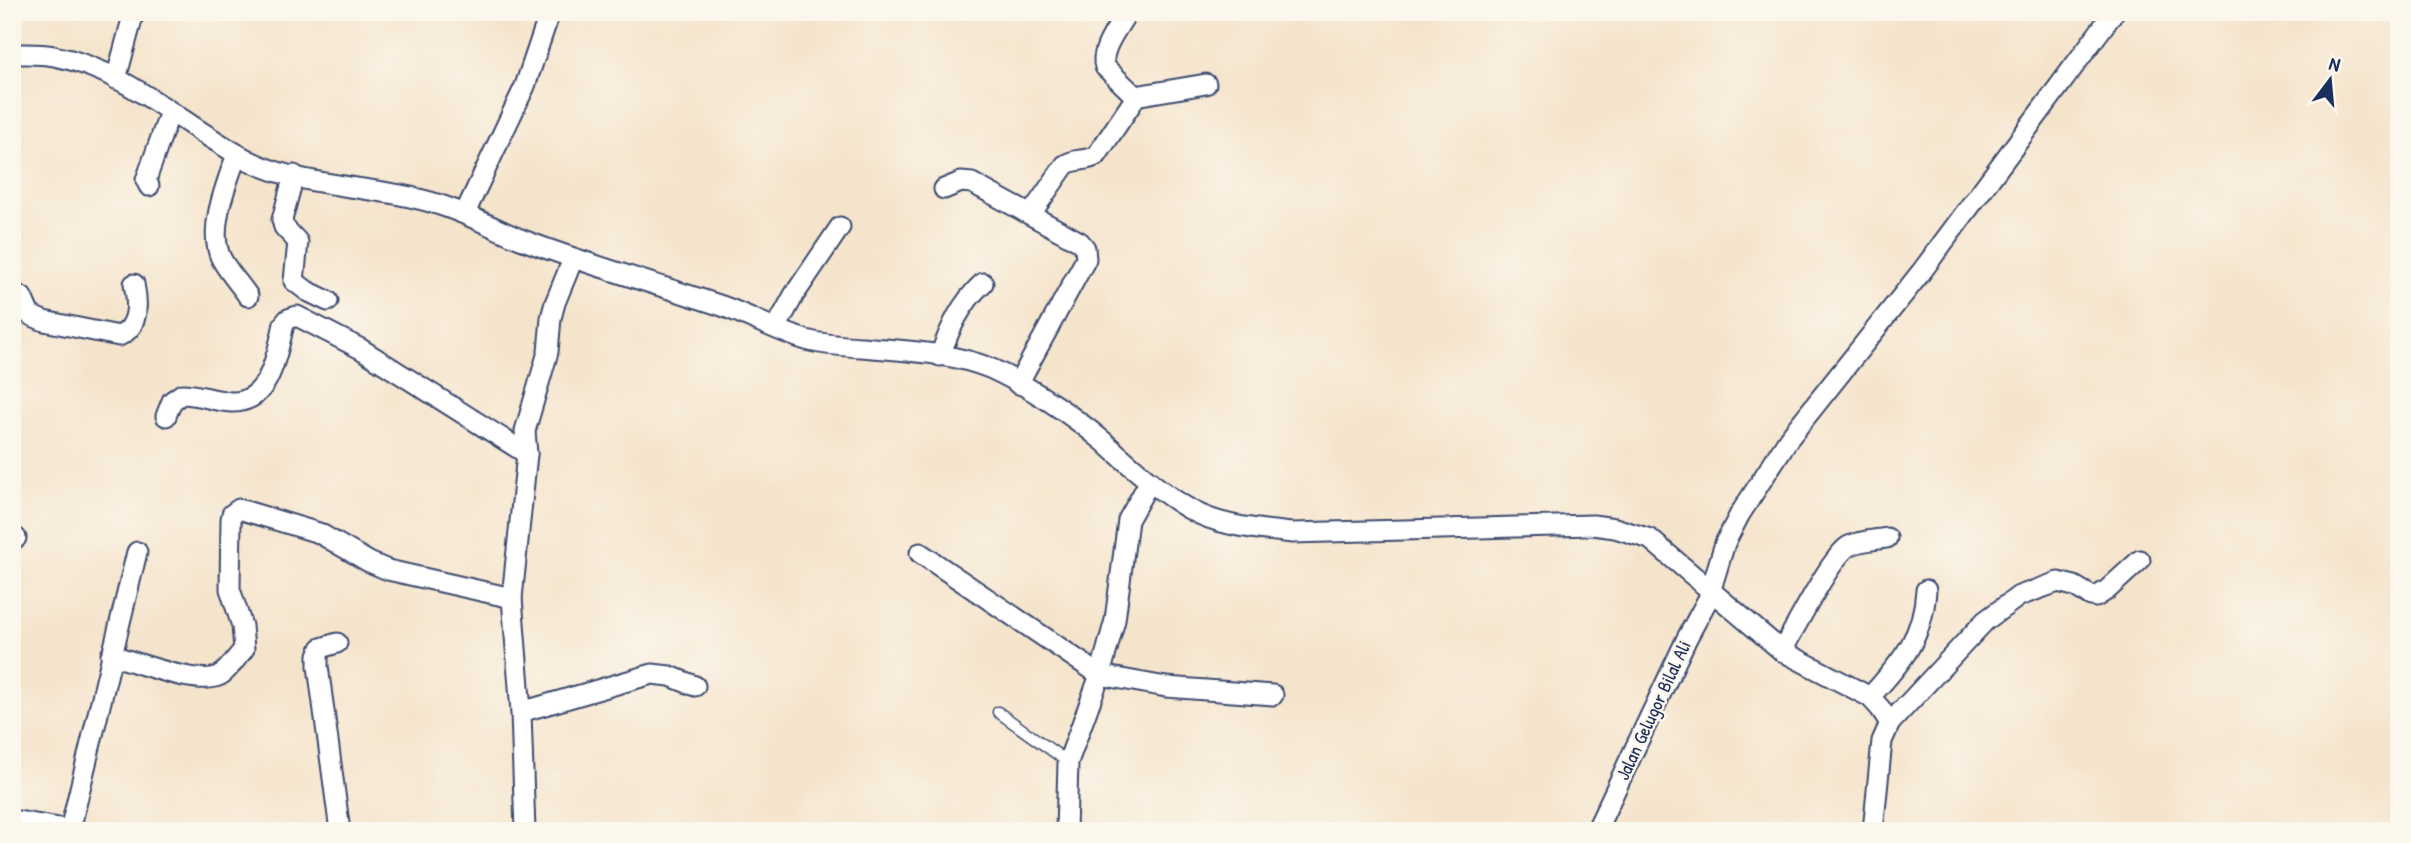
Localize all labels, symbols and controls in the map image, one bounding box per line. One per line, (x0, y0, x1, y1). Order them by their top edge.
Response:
north arrow (2296, 46, 2366, 116)
text: N (2326, 50, 2343, 78)
street label: Jalan Gelugor Bilal Ali (1609, 636, 1697, 784)

